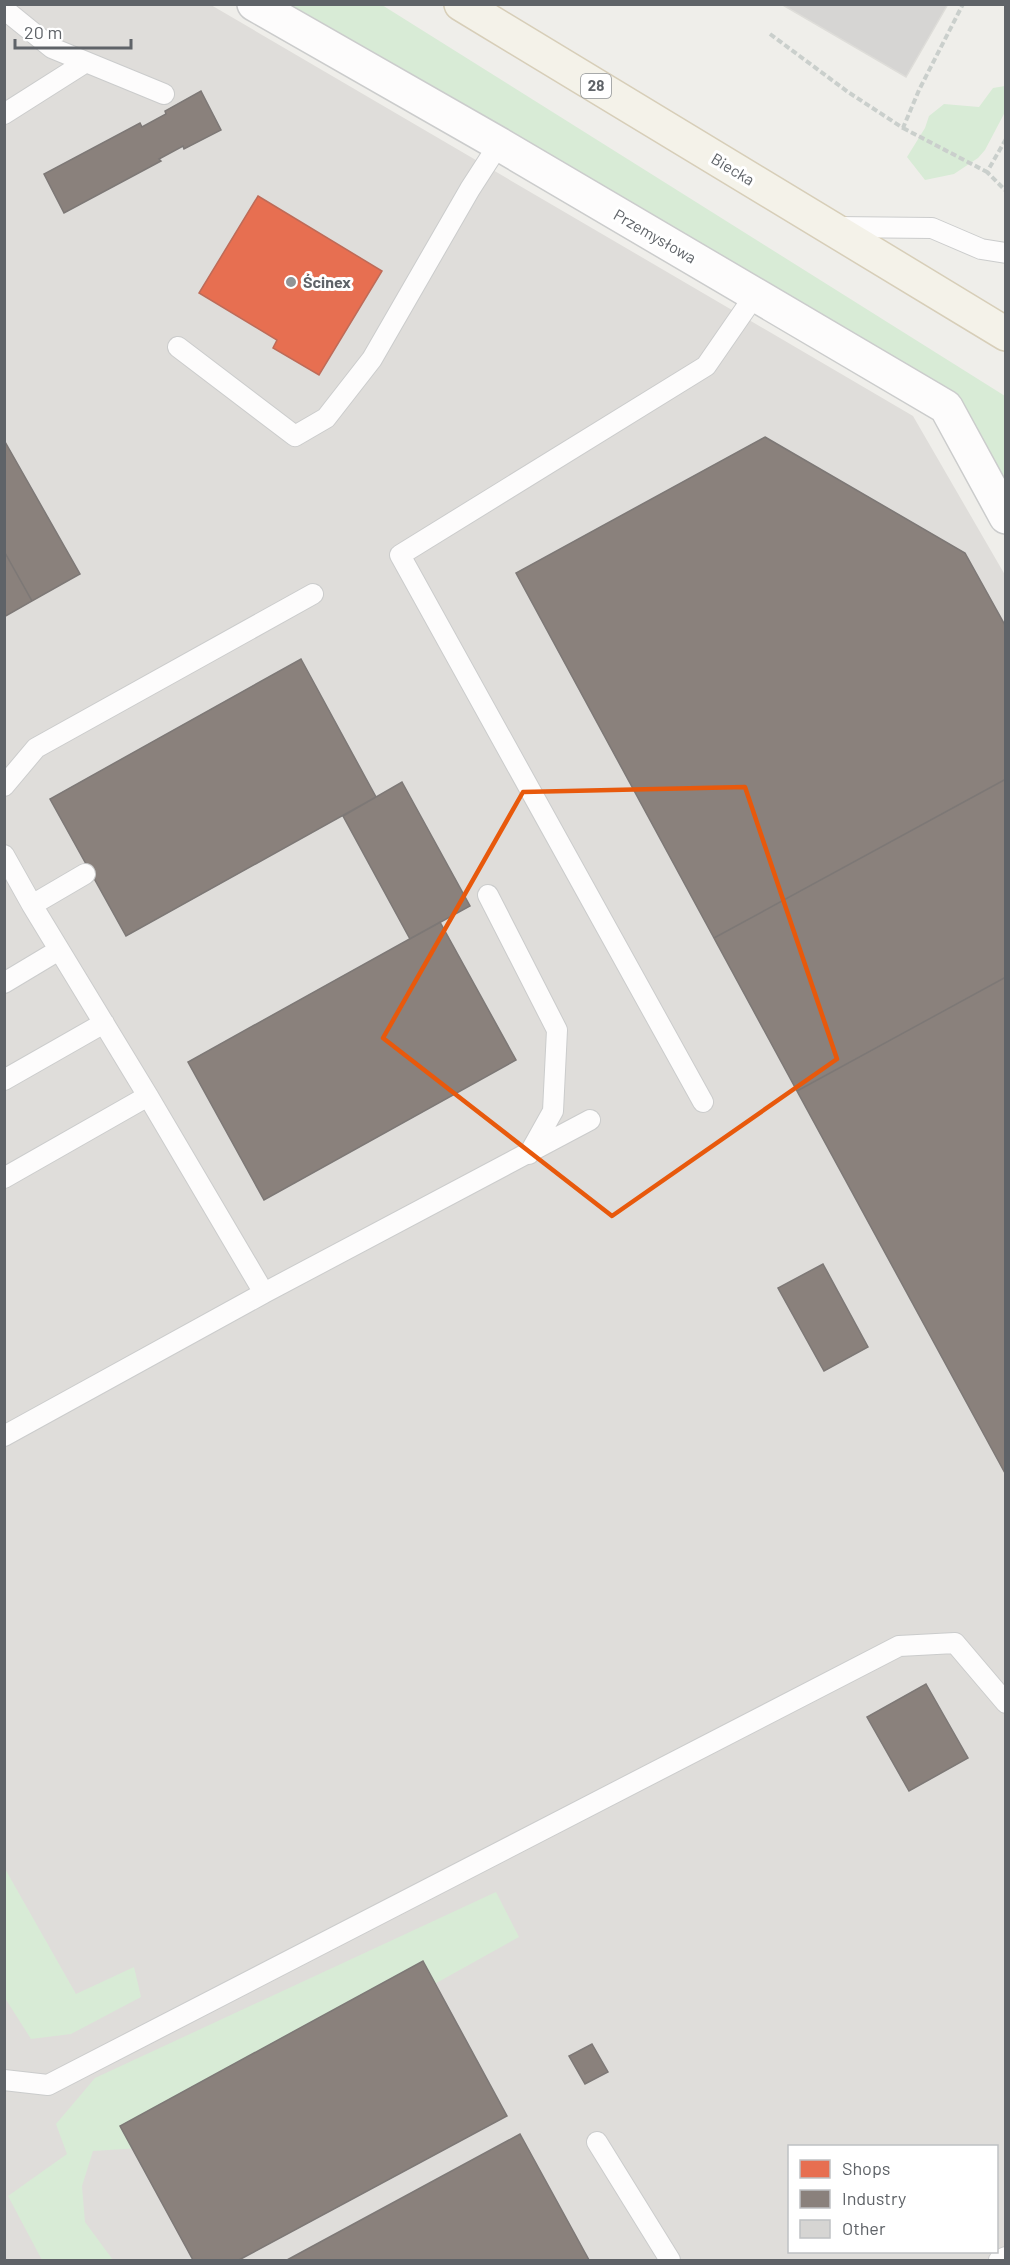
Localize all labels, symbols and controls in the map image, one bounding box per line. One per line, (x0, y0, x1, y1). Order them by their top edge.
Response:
scale bar (15, 12, 130, 50)
text: 20 m (24, 21, 62, 43)
road number: 28 (581, 74, 611, 98)
street label: Biecka (708, 148, 758, 189)
street label: Przemysłowa (611, 204, 700, 267)
place label: Ścinex (303, 272, 351, 291)
marker: Ścinex (284, 275, 298, 289)
legend (788, 2145, 998, 2253)
text: Shops (842, 2157, 891, 2179)
text: Industry (842, 2187, 906, 2209)
text: Other (842, 2217, 886, 2239)

